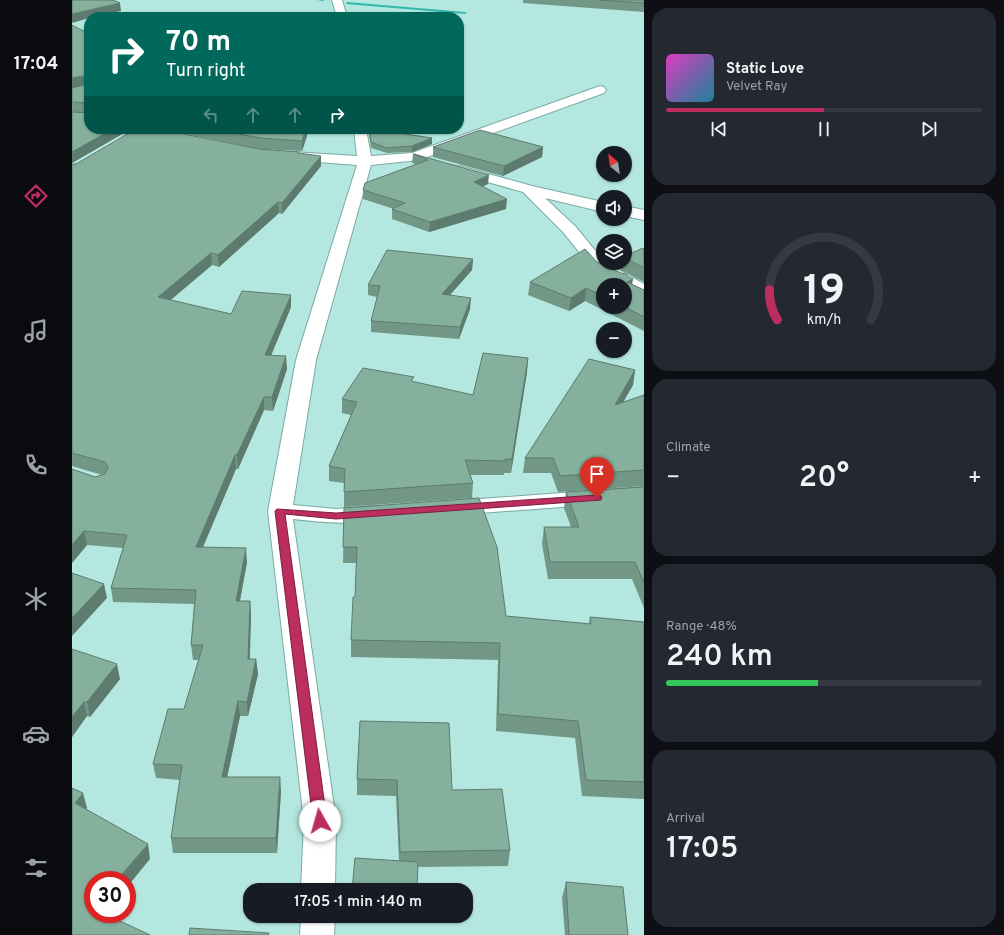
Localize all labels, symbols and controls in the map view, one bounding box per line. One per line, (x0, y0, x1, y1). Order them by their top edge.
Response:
text: 70 m (166, 25, 231, 61)
icon: right (100, 28, 152, 80)
text: 17:04 (14, 53, 58, 76)
text: Turn right (166, 60, 246, 83)
text: Static Love (726, 60, 804, 79)
text: Velvet Ray (726, 79, 787, 95)
icon: left (200, 104, 222, 126)
icon: ahead (242, 104, 264, 126)
icon: ahead (284, 104, 306, 126)
icon: right (326, 104, 348, 126)
icon: previous (708, 118, 730, 140)
icon: pause (813, 118, 835, 140)
icon: next (918, 118, 940, 140)
north arrow (596, 146, 632, 182)
map controls (596, 146, 632, 358)
icon: directions (22, 182, 50, 210)
button: sound (596, 190, 632, 226)
button: layers (596, 234, 632, 270)
text: 19 (803, 266, 845, 319)
button: + (596, 278, 632, 314)
text: km/h (807, 311, 841, 329)
icon: music (22, 317, 50, 345)
button: − (596, 322, 632, 358)
text: Climate (666, 440, 711, 456)
icon: phone (22, 451, 50, 479)
pin (580, 457, 614, 498)
text: 20° (799, 460, 849, 497)
icon: arrive (586, 463, 608, 485)
text: − (666, 465, 680, 492)
text: + (968, 465, 982, 492)
icon: climate (22, 585, 50, 613)
text: Range · 48% (666, 619, 737, 635)
text: 240 km (666, 639, 773, 676)
icon: car (22, 720, 50, 748)
position arrow (299, 800, 341, 842)
text: Arrival (666, 811, 705, 827)
text: 17:05 (666, 831, 738, 868)
icon: filters (22, 854, 50, 882)
speed limit sign: 30 (84, 871, 136, 923)
text: 17:05 · 1 min · 140 m (294, 893, 422, 912)

